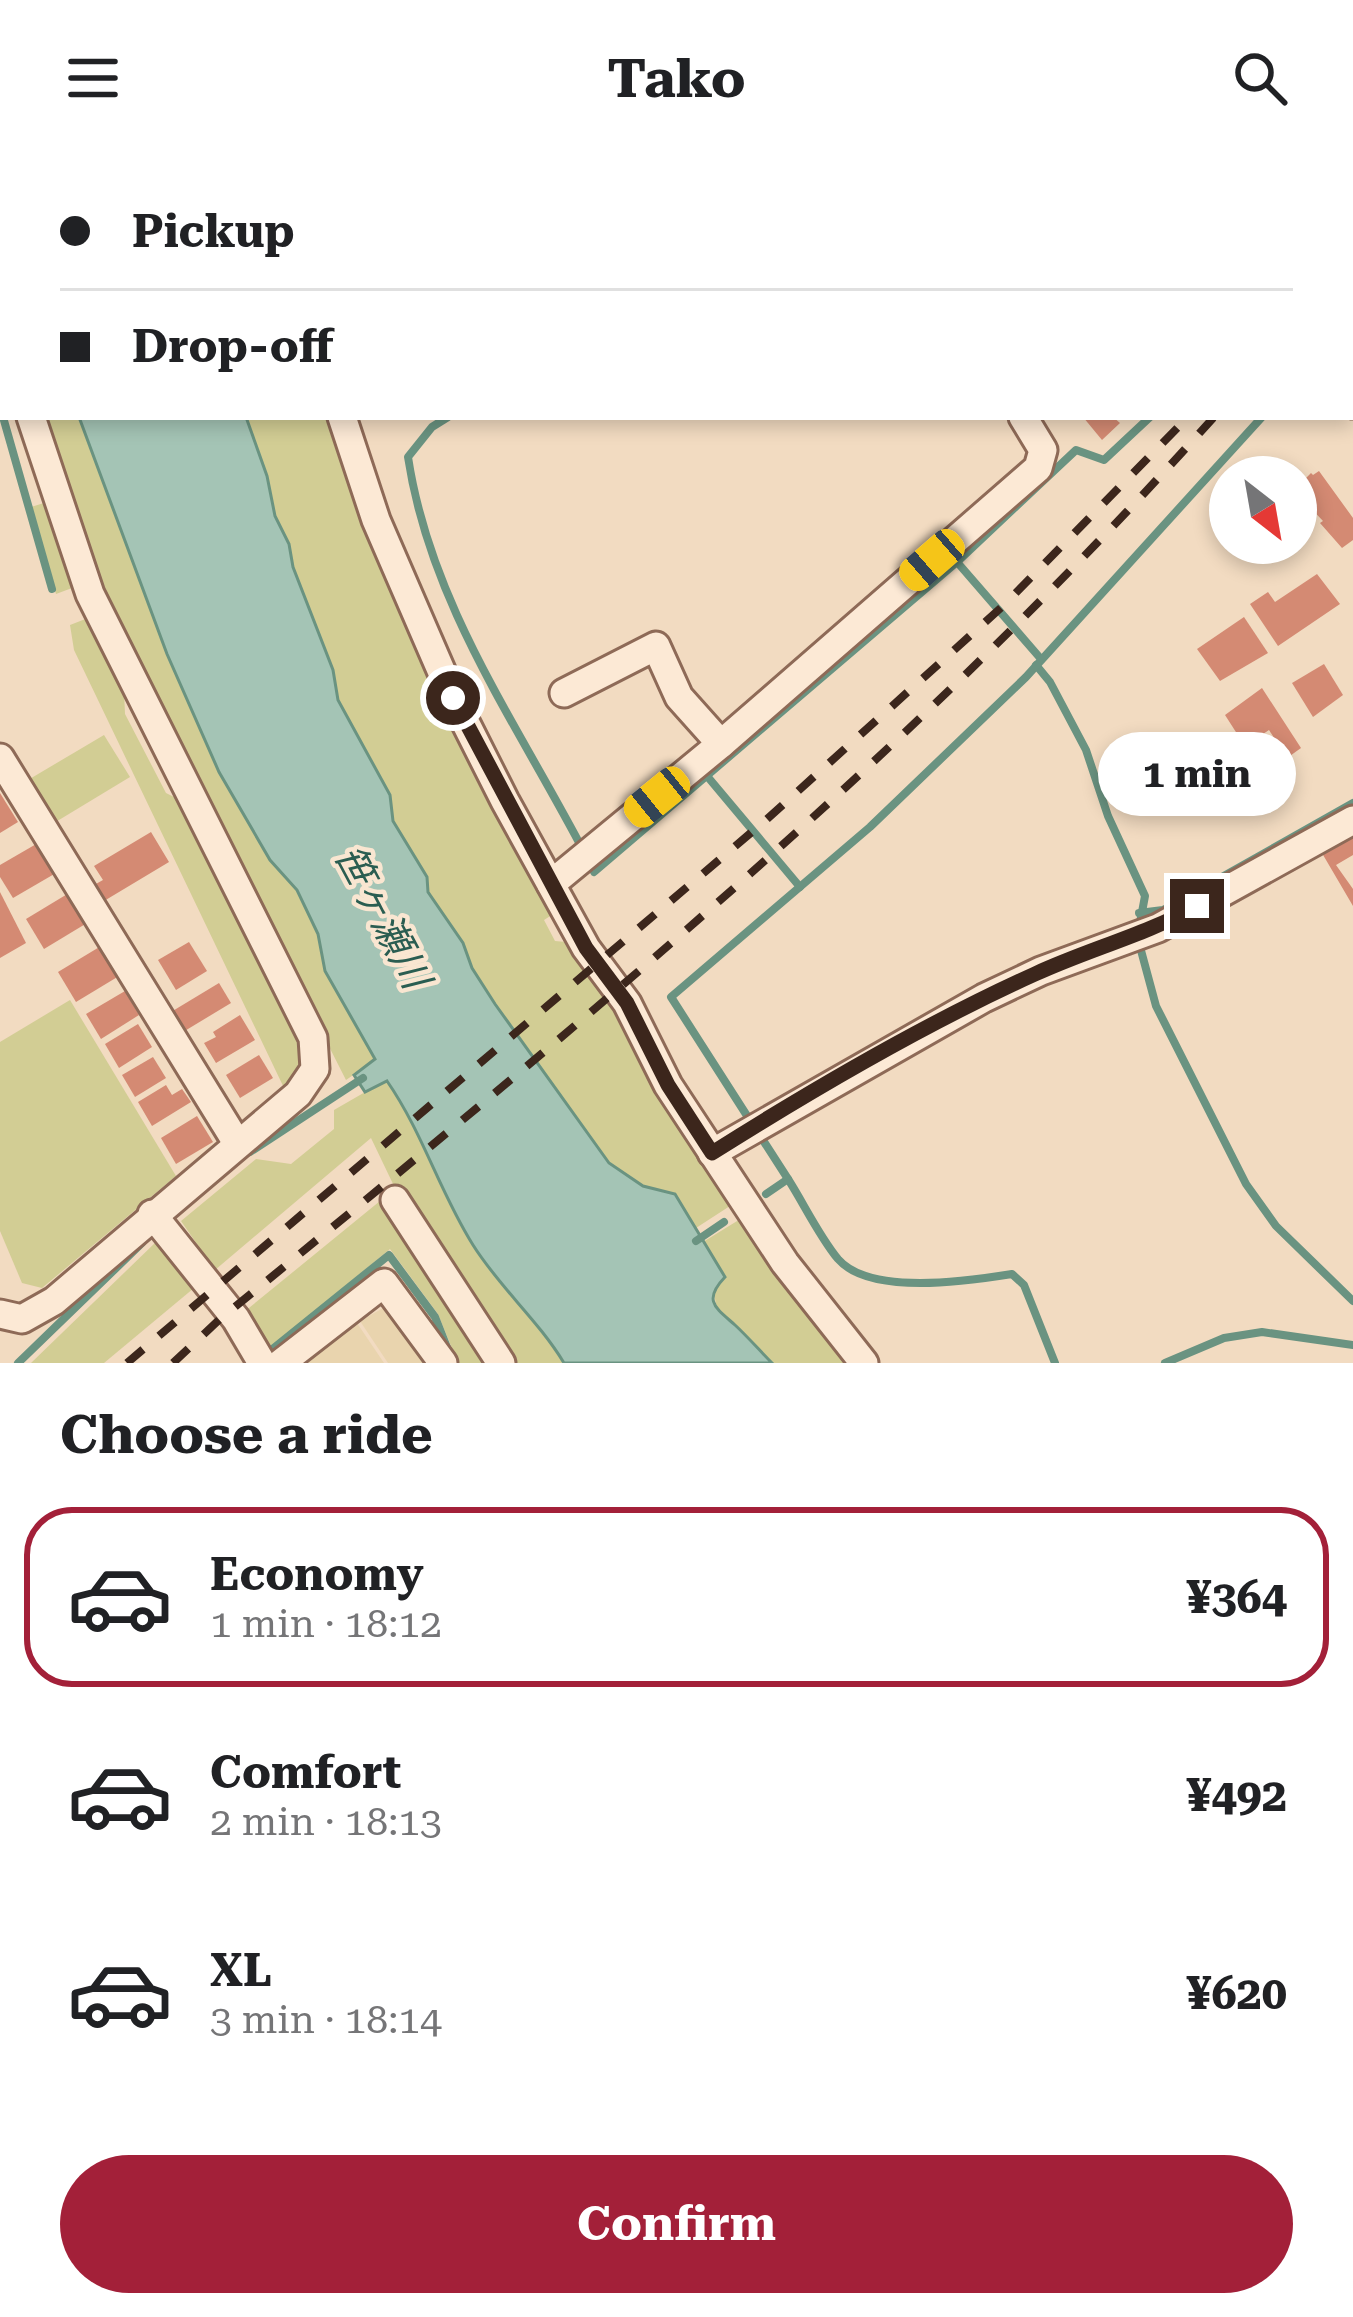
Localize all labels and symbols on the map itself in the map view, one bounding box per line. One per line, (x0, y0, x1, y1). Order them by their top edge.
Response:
north arrow (1209, 456, 1317, 564)
car (893, 523, 971, 597)
route start (426, 671, 480, 725)
callout: 1 min (1098, 732, 1296, 816)
car (618, 760, 696, 834)
water label: 笹ヶ瀬川 (325, 837, 441, 1000)
route end (1170, 879, 1224, 933)

